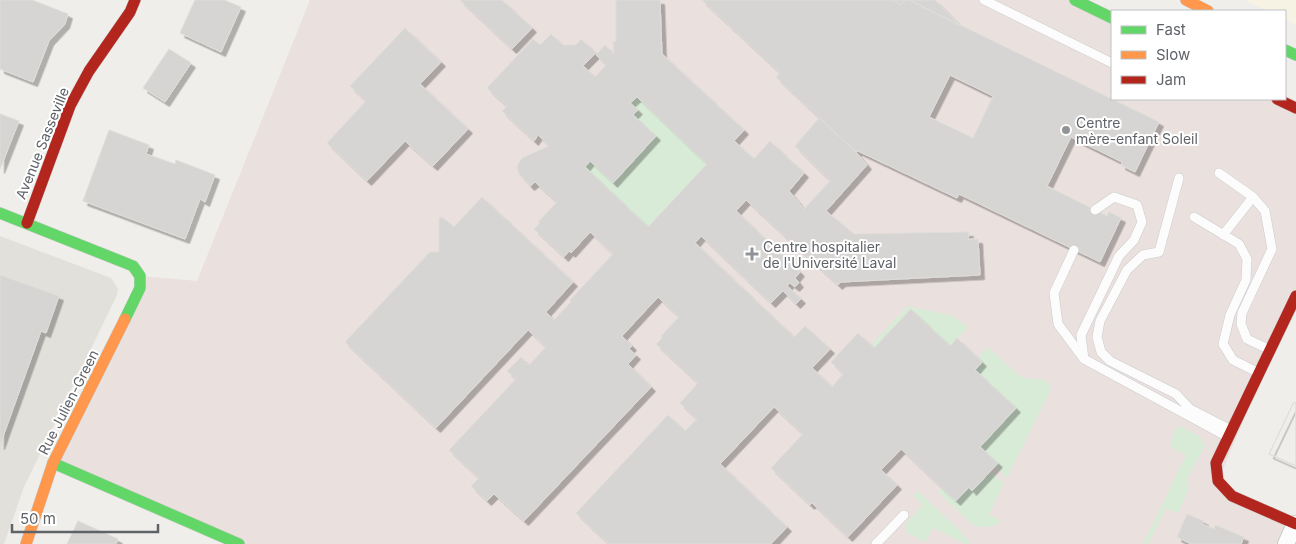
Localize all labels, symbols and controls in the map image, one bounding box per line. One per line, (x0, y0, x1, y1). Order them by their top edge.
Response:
legend (1111, 10, 1286, 100)
text: Fast (1156, 20, 1186, 39)
text: Slow (1156, 45, 1190, 64)
text: Jam (1156, 70, 1186, 89)
street label: Avenue Sasseville (12, 85, 72, 201)
place label: Centre mère-enfant Soleil (1076, 114, 1198, 147)
marker: Centre mère-enfant Soleil (1060, 124, 1072, 136)
place label: Centre hospitalier de l'Université Laval (763, 238, 896, 271)
marker: Centre hospitalier de l'Université Laval (745, 247, 759, 261)
street label: Rue Julien-Green (34, 347, 102, 457)
scale bar (12, 502, 159, 534)
text: 50 m (20, 509, 56, 528)

